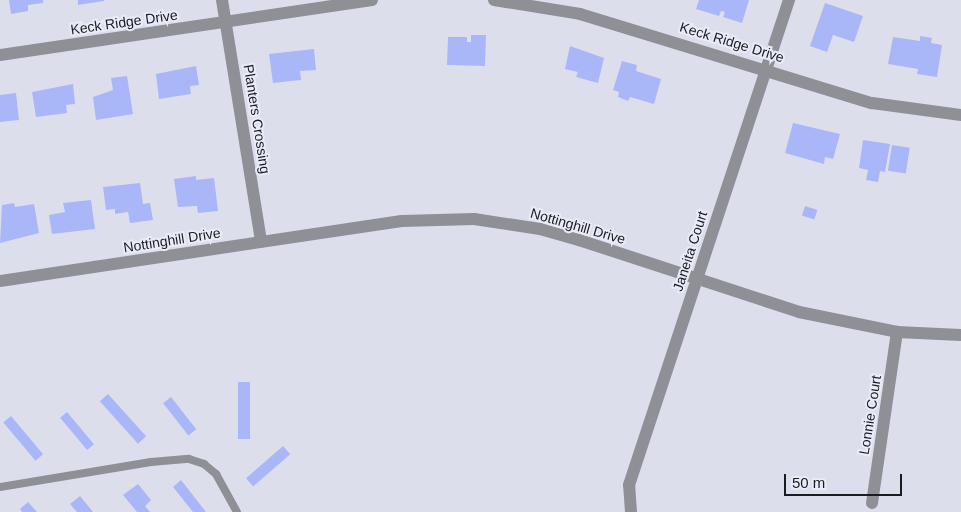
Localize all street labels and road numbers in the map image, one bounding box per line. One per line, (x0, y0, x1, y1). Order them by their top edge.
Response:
street label: Keck Ridge Drive (69, 6, 179, 38)
street label: Keck Ridge Drive (678, 18, 786, 66)
street label: Planters Crossing (240, 63, 274, 175)
street label: Nottinghill Drive (529, 204, 627, 248)
street label: Janeita Court (669, 209, 711, 293)
street label: Nottinghill Drive (122, 224, 222, 256)
street label: Lonnie Court (855, 374, 885, 456)

